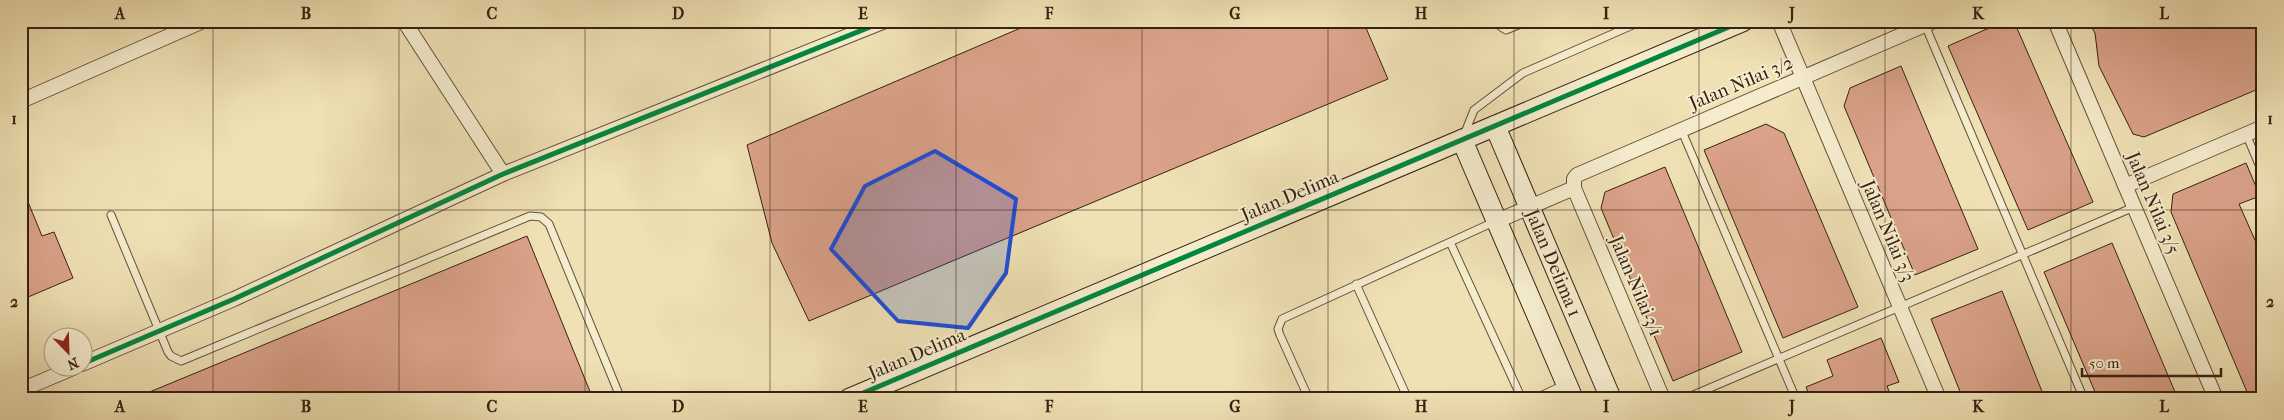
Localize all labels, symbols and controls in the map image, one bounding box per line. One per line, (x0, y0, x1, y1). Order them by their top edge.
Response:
text: A (114, 4, 126, 23)
text: B (301, 4, 311, 23)
text: C (487, 4, 498, 23)
text: D (672, 4, 684, 23)
text: E (858, 4, 868, 23)
text: F (1044, 4, 1054, 23)
text: G (1229, 4, 1241, 23)
text: H (1415, 4, 1428, 23)
text: I (1603, 4, 1610, 23)
text: J (1787, 4, 1795, 24)
text: K (1972, 4, 1985, 23)
text: L (2159, 4, 2169, 23)
street label: Jalan Nilai 3/2 (1684, 51, 1796, 115)
text: 1 (11, 109, 17, 128)
text: 1 (2267, 109, 2273, 128)
street label: Jalan Nilai 3/5 (2121, 147, 2184, 257)
street label: Jalan Delima (1236, 165, 1342, 227)
street label: Jalan Nilai 3/3 (1856, 175, 1919, 285)
street label: Jalan Delima 1 (1520, 204, 1586, 320)
street label: Jalan Nilai 3/1 (1604, 230, 1667, 340)
text: 2 (10, 292, 18, 311)
text: 2 (2266, 292, 2274, 311)
street label: Jalan Delima (863, 323, 969, 385)
north arrow (42, 328, 92, 378)
scale bar (2082, 345, 2220, 377)
text: N (64, 354, 81, 374)
text: 50 m (2089, 354, 2120, 372)
text: A (114, 397, 126, 416)
text: B (301, 397, 311, 416)
text: C (487, 397, 498, 416)
text: D (672, 397, 684, 416)
text: E (858, 397, 868, 416)
text: F (1044, 397, 1054, 416)
text: G (1229, 397, 1241, 416)
text: H (1415, 397, 1428, 416)
text: I (1603, 397, 1610, 416)
text: J (1787, 397, 1795, 417)
text: K (1972, 397, 1985, 416)
text: L (2159, 397, 2169, 416)

